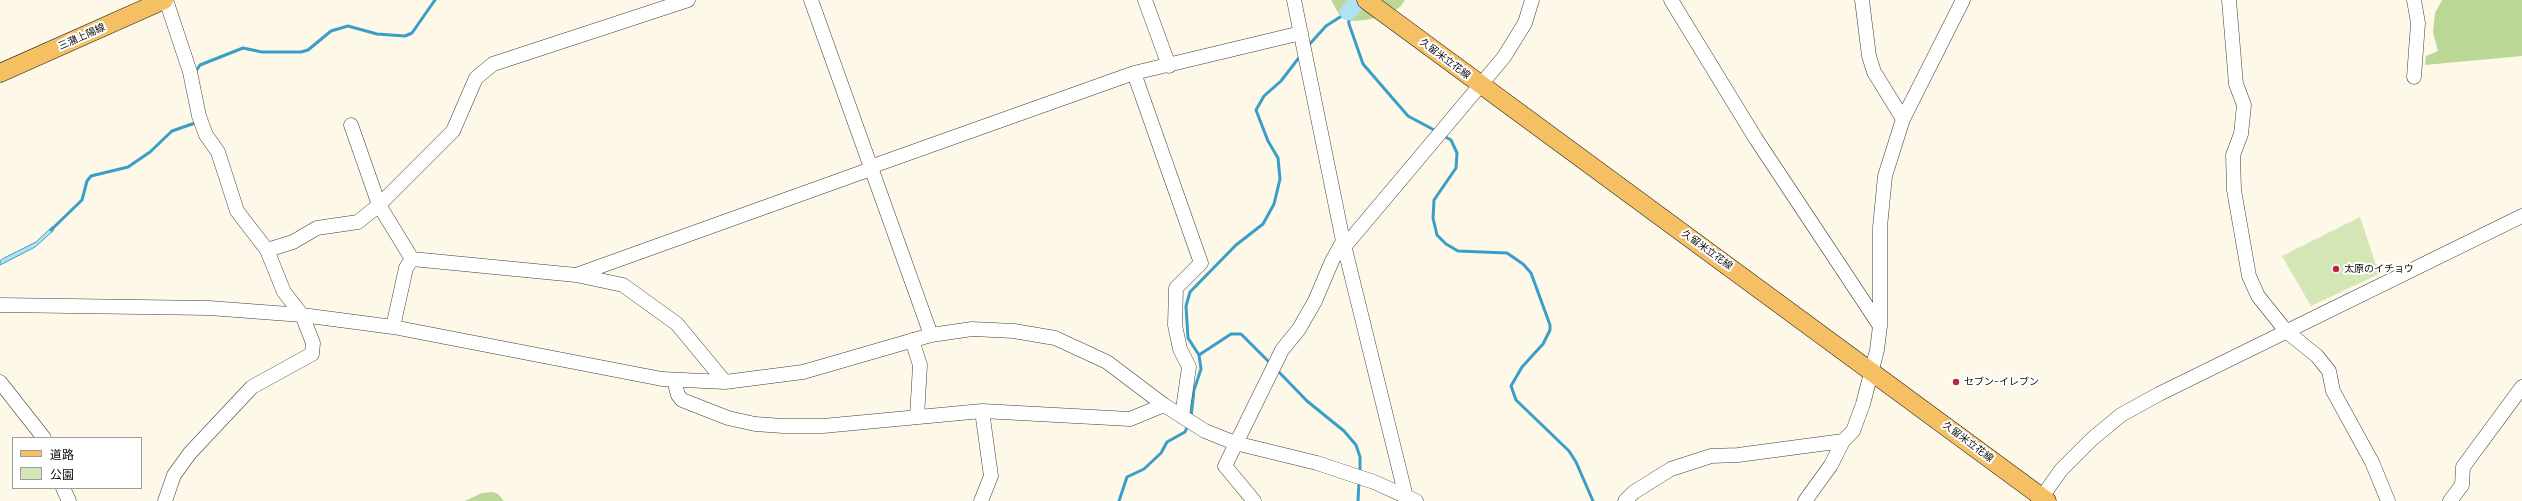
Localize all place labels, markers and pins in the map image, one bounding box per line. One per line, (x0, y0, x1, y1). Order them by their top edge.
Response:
place label: 太原のイチョウ (2344, 263, 2414, 275)
marker: 太原のイチョウ (2331, 264, 2341, 274)
place label: セブン-イレブン (1964, 376, 2039, 388)
marker: セブン-イレブン (1951, 377, 1961, 387)

